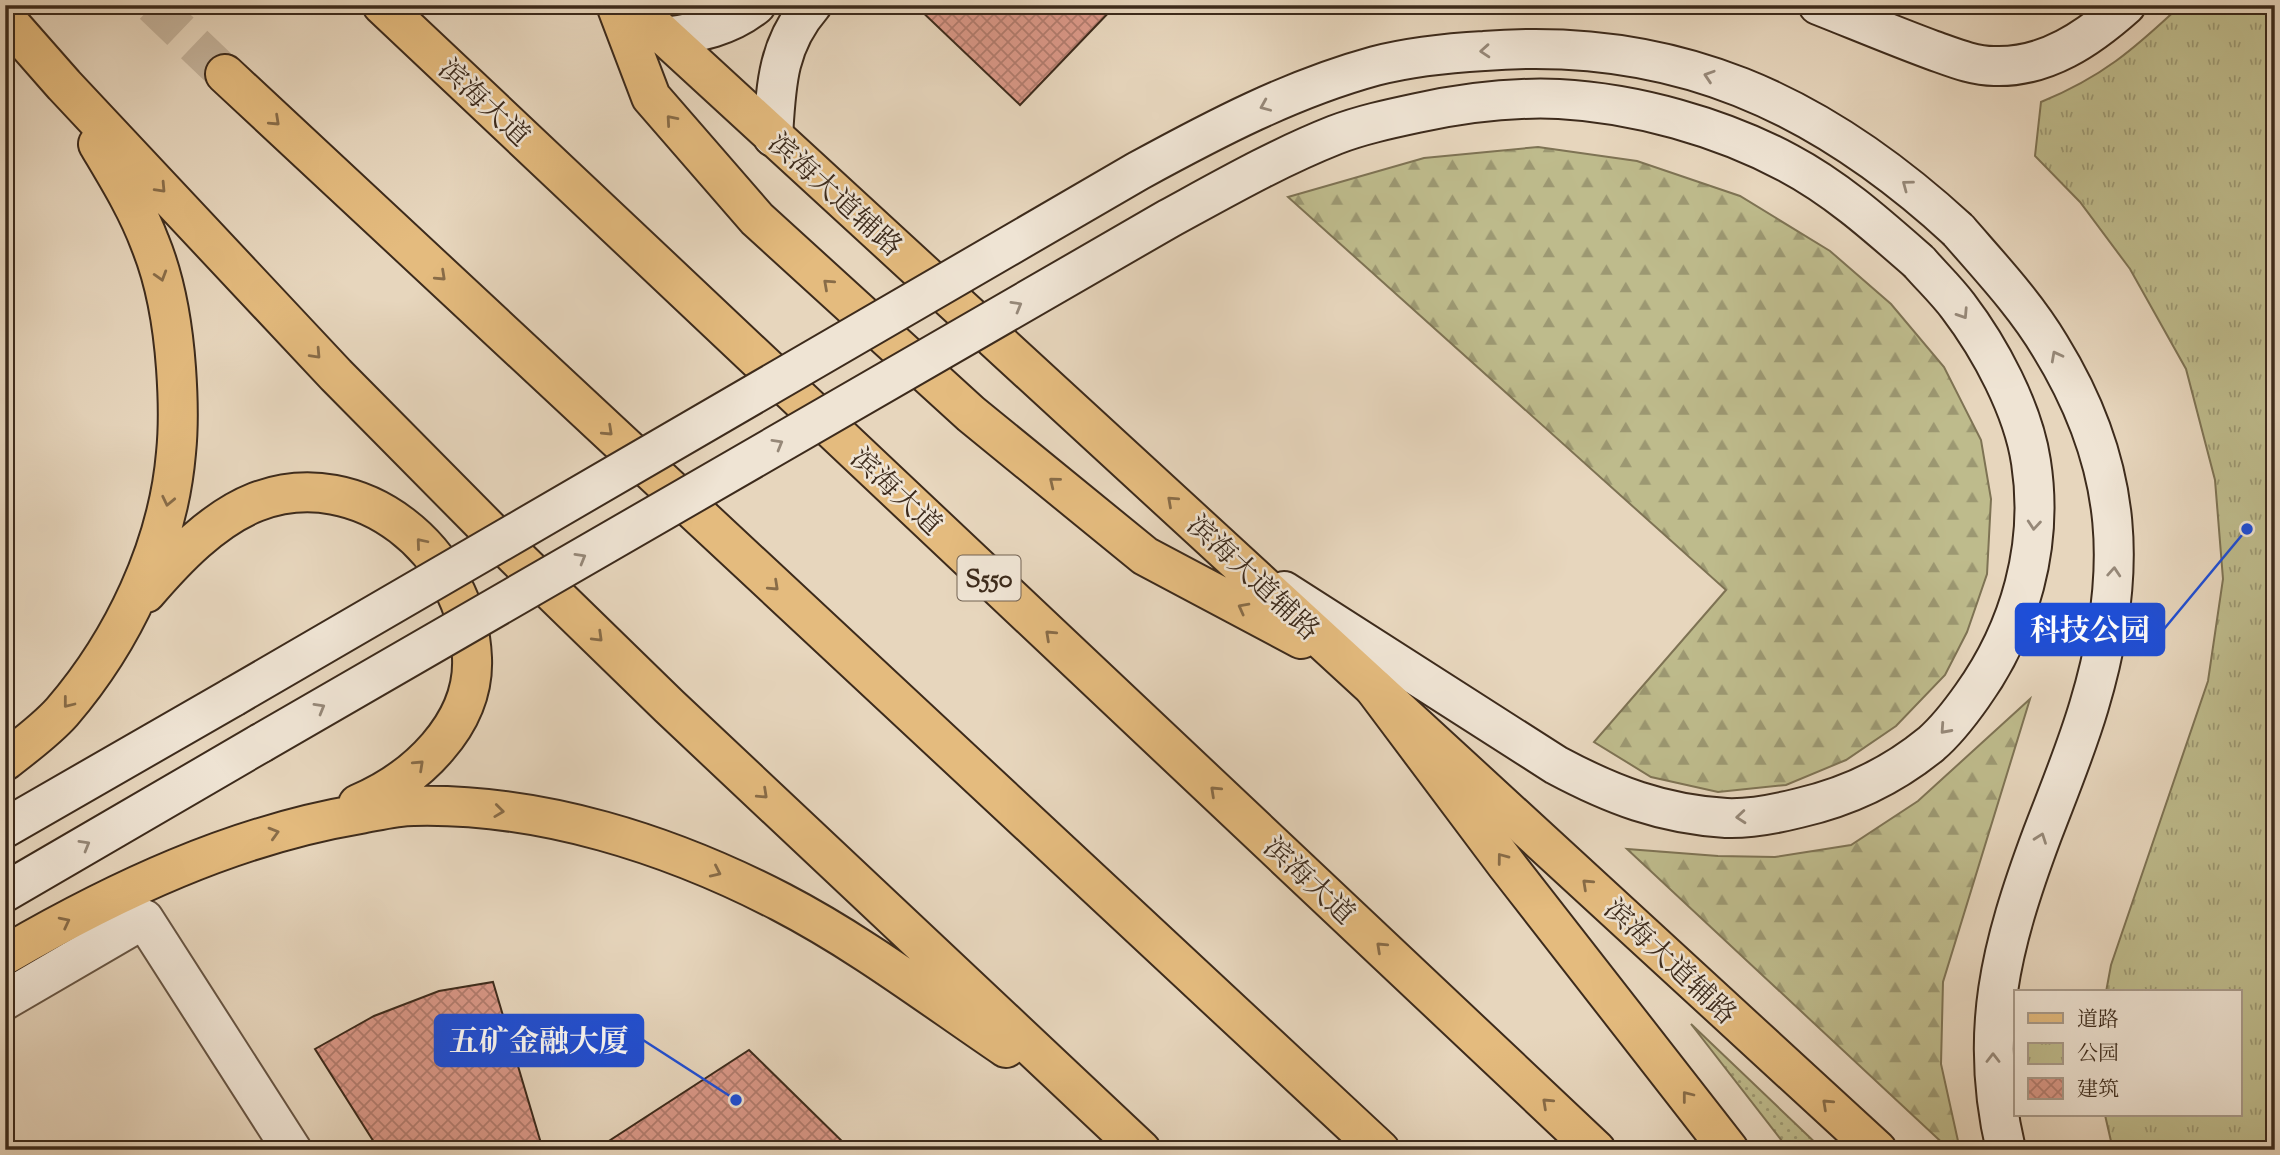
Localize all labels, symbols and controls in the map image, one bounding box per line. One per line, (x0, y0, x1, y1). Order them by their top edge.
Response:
one-way arrow (1479, 43, 1490, 58)
street label: 滨海大道 (428, 51, 538, 157)
one-way arrow (1703, 70, 1716, 84)
one-way arrow (1260, 97, 1272, 111)
one-way arrow (267, 113, 280, 125)
one-way arrow (667, 115, 679, 128)
street label: 滨海大道辅路 (758, 125, 910, 267)
one-way arrow (152, 180, 165, 193)
one-way arrow (1903, 180, 1915, 193)
one-way arrow (433, 268, 446, 280)
one-way arrow (152, 270, 167, 282)
one-way arrow (823, 280, 836, 292)
one-way arrow (1010, 301, 1023, 314)
one-way arrow (1955, 306, 1967, 319)
one-way arrow (308, 346, 321, 359)
one-way arrow (2050, 351, 2064, 363)
one-way arrow (600, 423, 613, 435)
one-way arrow (771, 439, 783, 452)
street label: 滨海大道 (840, 440, 950, 546)
one-way arrow (1050, 478, 1062, 491)
one-way arrow (161, 495, 176, 507)
one-way arrow (1167, 497, 1180, 510)
street label: 滨海大道辅路 (1177, 507, 1327, 651)
one-way arrow (2027, 520, 2042, 531)
one-way arrow (417, 539, 429, 552)
one-way arrow (574, 553, 586, 566)
road number: S550 (958, 556, 1020, 600)
one-way arrow (2107, 567, 2122, 578)
one-way arrow (766, 578, 779, 590)
one-way arrow (1237, 603, 1250, 616)
callout: 科技公园 (2016, 604, 2164, 655)
text: 科技公园 (2030, 611, 2150, 654)
one-way arrow (590, 628, 603, 641)
one-way arrow (1045, 630, 1058, 643)
one-way arrow (64, 696, 77, 708)
one-way arrow (313, 704, 326, 717)
one-way arrow (1941, 721, 1953, 734)
one-way arrow (411, 761, 424, 774)
one-way arrow (755, 785, 768, 798)
one-way arrow (1211, 786, 1224, 799)
one-way arrow (493, 803, 504, 818)
one-way arrow (1735, 809, 1746, 824)
one-way arrow (268, 827, 280, 842)
street label: 滨海大道 (1253, 829, 1363, 935)
one-way arrow (2033, 832, 2047, 844)
one-way arrow (78, 840, 91, 853)
one-way arrow (1498, 854, 1510, 866)
one-way arrow (709, 864, 722, 878)
one-way arrow (1582, 879, 1595, 892)
street label: 滨海大道辅路 (1594, 891, 1744, 1035)
one-way arrow (58, 917, 70, 931)
one-way arrow (1376, 942, 1389, 955)
legend (2014, 990, 2242, 1116)
text: 道路 (2077, 1006, 2119, 1036)
callout: 五矿金融大厦 (435, 1015, 643, 1066)
text: 五矿金融大厦 (449, 1022, 629, 1065)
text: 公园 (2077, 1040, 2119, 1070)
one-way arrow (1985, 1053, 2001, 1063)
text: 建筑 (2077, 1076, 2119, 1106)
one-way arrow (1682, 1092, 1695, 1104)
one-way arrow (1542, 1099, 1555, 1111)
one-way arrow (1822, 1099, 1835, 1112)

